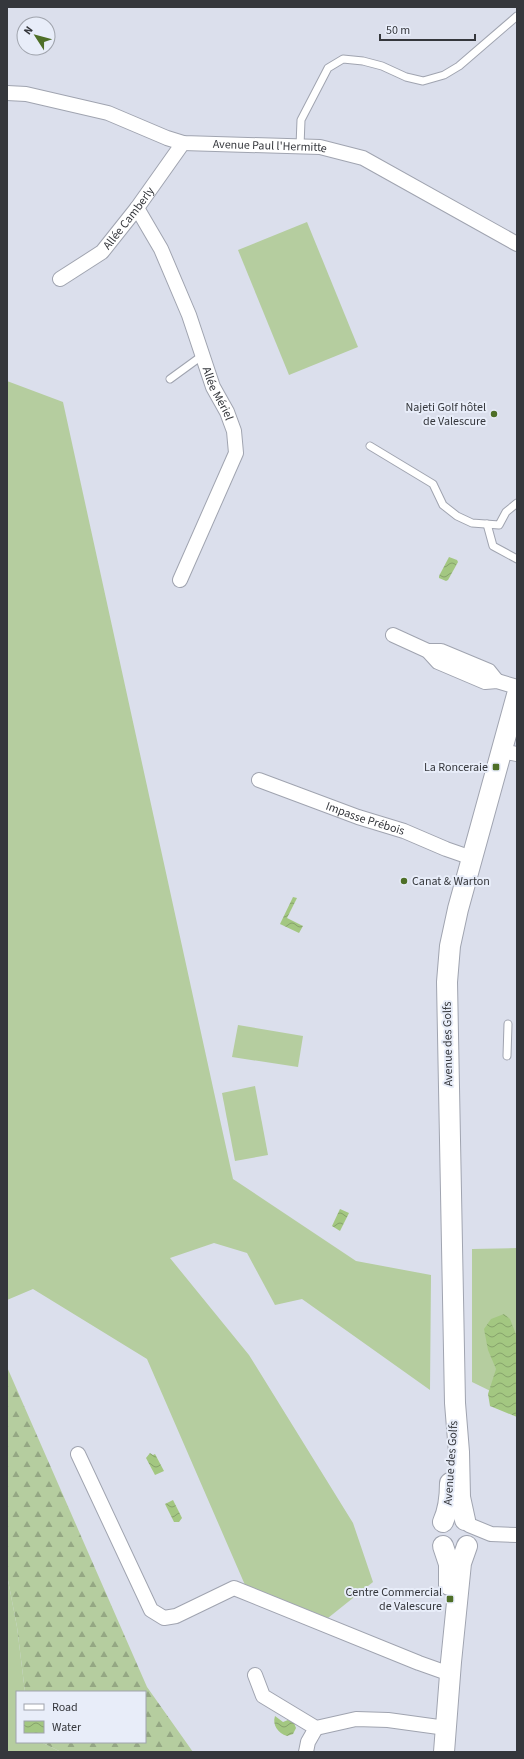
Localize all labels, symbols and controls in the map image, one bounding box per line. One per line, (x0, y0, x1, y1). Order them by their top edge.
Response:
north arrow (16, 16, 56, 56)
scale bar (380, 16, 475, 42)
text: 50 m (386, 22, 410, 39)
text: N (20, 23, 37, 38)
street label: Avenue Paul l'Hermitte (213, 135, 329, 157)
street label: Allée Camberly (99, 183, 158, 253)
street label: Allée Mériel (198, 364, 238, 423)
place label: Najeti Golf hôtel de Valescure (405, 399, 486, 430)
marker: Najeti Golf hôtel de Valescure (489, 409, 499, 419)
place label: La Ronceraie (424, 759, 488, 776)
marker: La Ronceraie (491, 762, 501, 772)
street label: Impasse Prébois (323, 797, 407, 839)
place label: Canat & Warton (412, 873, 490, 890)
marker: Canat & Warton (399, 876, 409, 886)
street label: Avenue des Golfs (439, 1001, 457, 1087)
street label: Avenue des Golfs (440, 1420, 462, 1506)
place label: Centre Commercial de Valescure (345, 1584, 442, 1615)
marker: Centre Commercial de Valescure (445, 1594, 455, 1604)
legend (16, 1691, 146, 1743)
text: Road (52, 1699, 78, 1716)
text: Water (52, 1719, 82, 1736)

